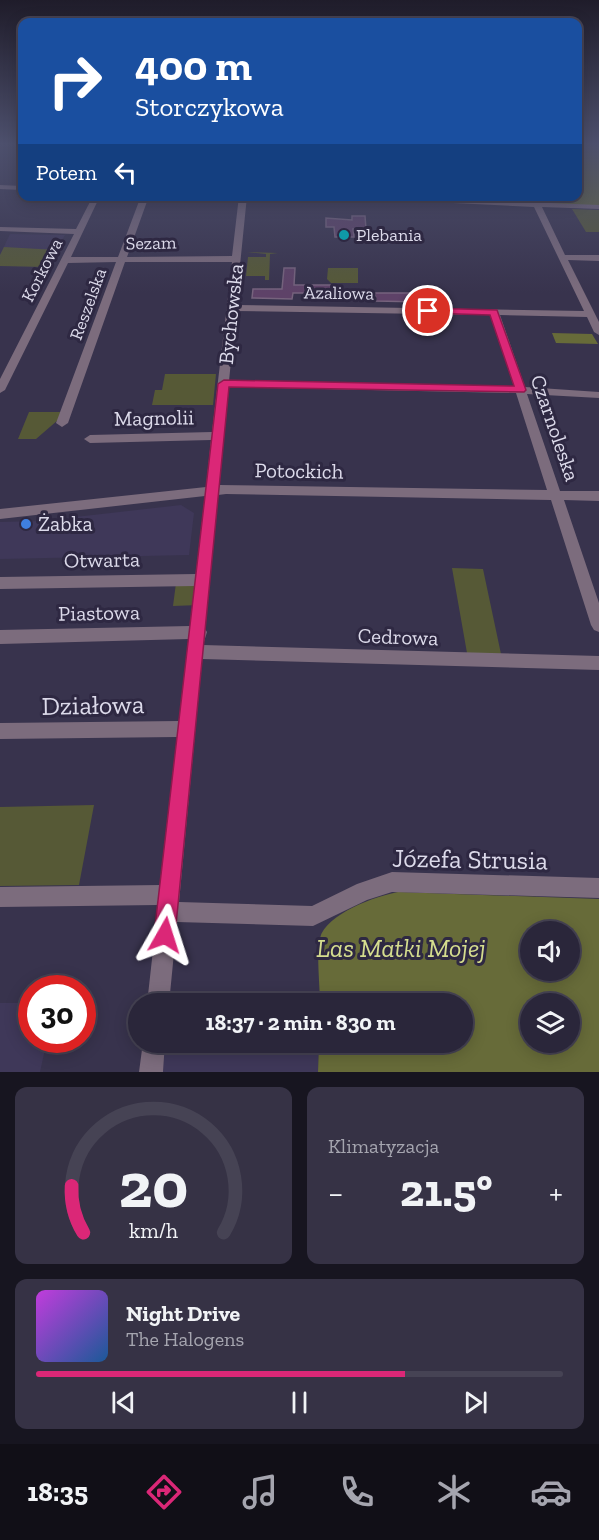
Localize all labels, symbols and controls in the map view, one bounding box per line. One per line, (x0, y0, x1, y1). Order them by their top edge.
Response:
text: 400 m (135, 40, 252, 91)
icon: right (36, 42, 114, 120)
text: Storczykowa (135, 91, 284, 123)
icon: left (109, 156, 142, 189)
text: Potem (36, 159, 97, 186)
place label: Plebania (356, 224, 422, 246)
marker: Plebania (337, 228, 351, 242)
street label: Sezam (125, 232, 177, 254)
street label: Korkowa (17, 234, 67, 306)
street label: Bychowska (213, 262, 248, 366)
street label: Reszelska (65, 265, 111, 343)
street label: Azaliowa (304, 281, 375, 305)
pin (402, 285, 453, 336)
icon: arrive (411, 294, 444, 327)
street label: Czarnoleska (526, 371, 585, 484)
street label: Magnolii (114, 404, 194, 431)
street label: Potockich (254, 457, 344, 484)
place label: Żabka (38, 511, 93, 536)
marker: Żabka (19, 517, 33, 531)
street label: Otwarta (64, 546, 140, 573)
street label: Piastowa (58, 599, 140, 626)
street label: Cedrowa (357, 623, 439, 650)
street label: Działowa (41, 688, 145, 722)
street label: Józefa Strusia (392, 842, 549, 876)
position arrow (133, 903, 197, 967)
map controls (520, 921, 580, 1053)
button: sound (520, 921, 580, 981)
park label: Las Matki Mojej (316, 932, 486, 964)
speed limit sign: 30 (18, 975, 96, 1053)
button: layers (520, 993, 580, 1053)
text: 18:37 · 2 min · 830 m (206, 1009, 395, 1036)
text: Klimatyzacja (328, 1134, 439, 1158)
text: 20 (119, 1148, 188, 1223)
text: 21.5° (400, 1164, 492, 1218)
text: − (328, 1173, 343, 1212)
text: + (549, 1173, 563, 1212)
text: km/h (129, 1218, 178, 1243)
text: Night Drive (126, 1300, 240, 1327)
text: The Halogens (126, 1327, 244, 1351)
icon: previous (107, 1386, 140, 1419)
icon: pause (283, 1386, 316, 1419)
icon: next (459, 1386, 492, 1419)
icon: directions (143, 1471, 185, 1513)
icon: music (239, 1471, 281, 1513)
icon: phone (336, 1471, 378, 1513)
icon: climate (433, 1471, 475, 1513)
icon: car (530, 1471, 572, 1513)
text: 18:35 (27, 1476, 88, 1508)

